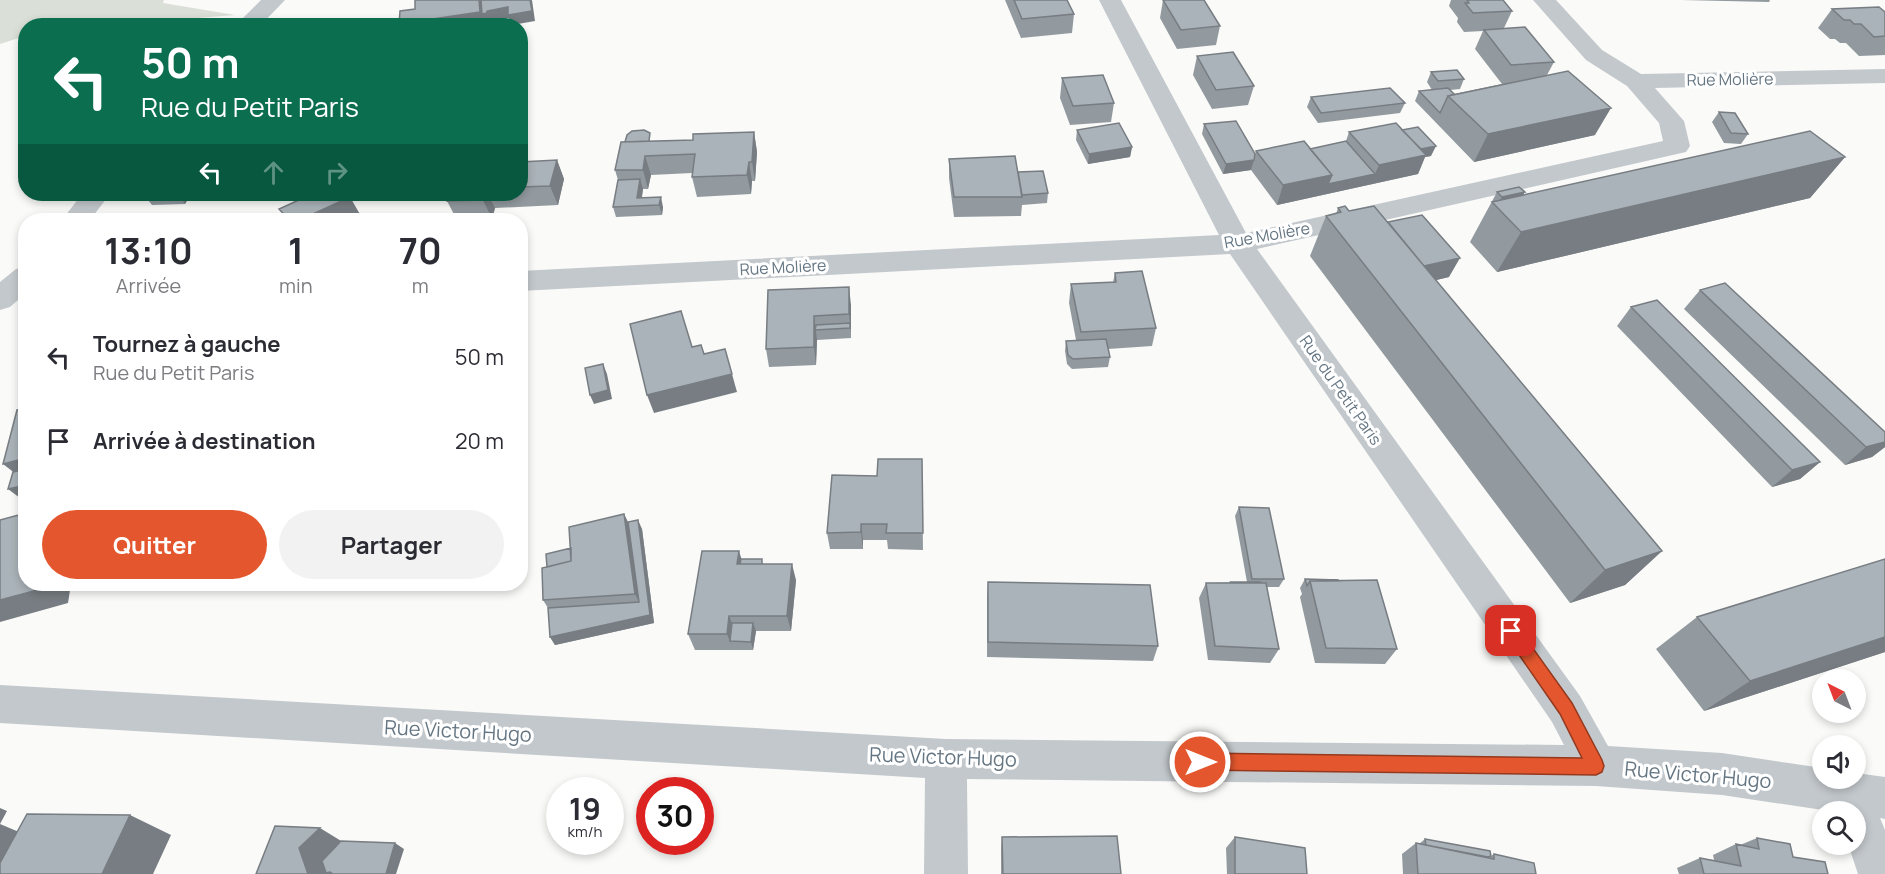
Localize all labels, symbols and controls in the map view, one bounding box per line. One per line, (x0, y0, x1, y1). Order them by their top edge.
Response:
text: 50 m (141, 33, 239, 91)
icon: left (42, 42, 120, 120)
street label: Rue Molière (1686, 67, 1774, 91)
text: Rue du Petit Paris (141, 88, 359, 125)
icon: left (194, 156, 227, 189)
icon: ahead (257, 156, 290, 189)
icon: right (320, 156, 353, 189)
street label: Rue Molière (1222, 217, 1312, 253)
text: 13:10 (104, 226, 193, 275)
text: 1 (288, 226, 304, 275)
text: 70 (399, 226, 442, 275)
street label: Rue Molière (739, 254, 827, 280)
text: Arrivée (116, 272, 181, 299)
text: min (279, 272, 313, 299)
text: m (412, 272, 429, 299)
text: Tournez à gauche (93, 329, 280, 359)
street label: Rue du Petit Paris (1295, 331, 1387, 449)
icon: left (42, 341, 75, 374)
text: 50 m (455, 342, 504, 372)
text: Rue du Petit Paris (93, 359, 254, 386)
icon: arrive (42, 425, 75, 458)
text: Arrivée à destination (93, 426, 316, 456)
text: 20 m (455, 426, 504, 456)
button: Quitter (42, 510, 267, 579)
button: Partager (279, 510, 504, 579)
pin (1485, 605, 1536, 656)
icon: arrive (1494, 614, 1527, 647)
north arrow (1812, 669, 1866, 723)
map controls (1812, 669, 1866, 855)
street label: Rue Victor Hugo (384, 713, 533, 748)
position arrow (1168, 730, 1232, 794)
button: sound (1812, 735, 1866, 789)
street label: Rue Victor Hugo (869, 740, 1017, 773)
street label: Rue Victor Hugo (1623, 755, 1773, 794)
speed limit sign: 30 (636, 777, 714, 855)
text: 19 (569, 788, 601, 829)
button: search (1812, 801, 1866, 855)
text: km/h (568, 821, 602, 842)

